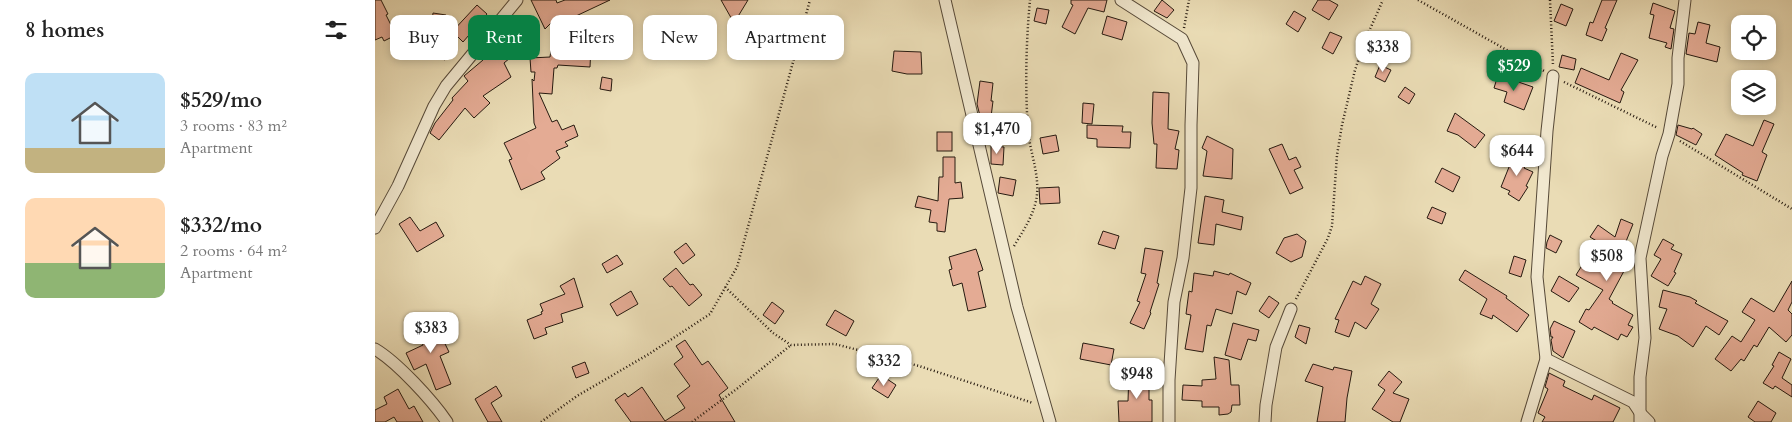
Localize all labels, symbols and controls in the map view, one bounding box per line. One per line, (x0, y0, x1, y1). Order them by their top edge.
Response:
chip: Buy (390, 15, 458, 60)
chip: Rent (468, 15, 540, 60)
chip: Filters (550, 15, 633, 60)
chip: New (643, 15, 717, 60)
chip: Apartment (727, 15, 844, 60)
map controls (1731, 15, 1776, 115)
button: locate (1731, 15, 1776, 60)
text: 8 homes (25, 16, 104, 45)
icon: filters (322, 16, 350, 44)
pin: $338 (1353, 30, 1413, 73)
text: $338 (1367, 36, 1399, 58)
pin: $529 (1484, 49, 1544, 92)
text: $529 (1498, 55, 1530, 77)
button: layers (1731, 70, 1776, 115)
text: $529/mo (180, 86, 262, 115)
icon: home (65, 93, 125, 153)
pin: $1,470 (956, 112, 1038, 155)
text: 3 rooms · 83 m² (180, 115, 287, 137)
text: $1,470 (974, 118, 1020, 140)
pin: $644 (1487, 134, 1547, 177)
text: Apartment (180, 137, 253, 159)
text: $644 (1501, 140, 1533, 162)
text: $332/mo (180, 211, 262, 240)
icon: home (65, 218, 125, 278)
text: 2 rooms · 64 m² (180, 240, 287, 262)
pin: $508 (1577, 240, 1637, 282)
text: $508 (1591, 245, 1623, 267)
text: Apartment (180, 262, 253, 284)
pin: $383 (401, 312, 461, 354)
text: $383 (415, 317, 447, 339)
pin: $332 (854, 344, 914, 387)
text: $332 (868, 350, 900, 372)
pin: $948 (1107, 358, 1167, 400)
text: $948 (1121, 363, 1153, 385)

